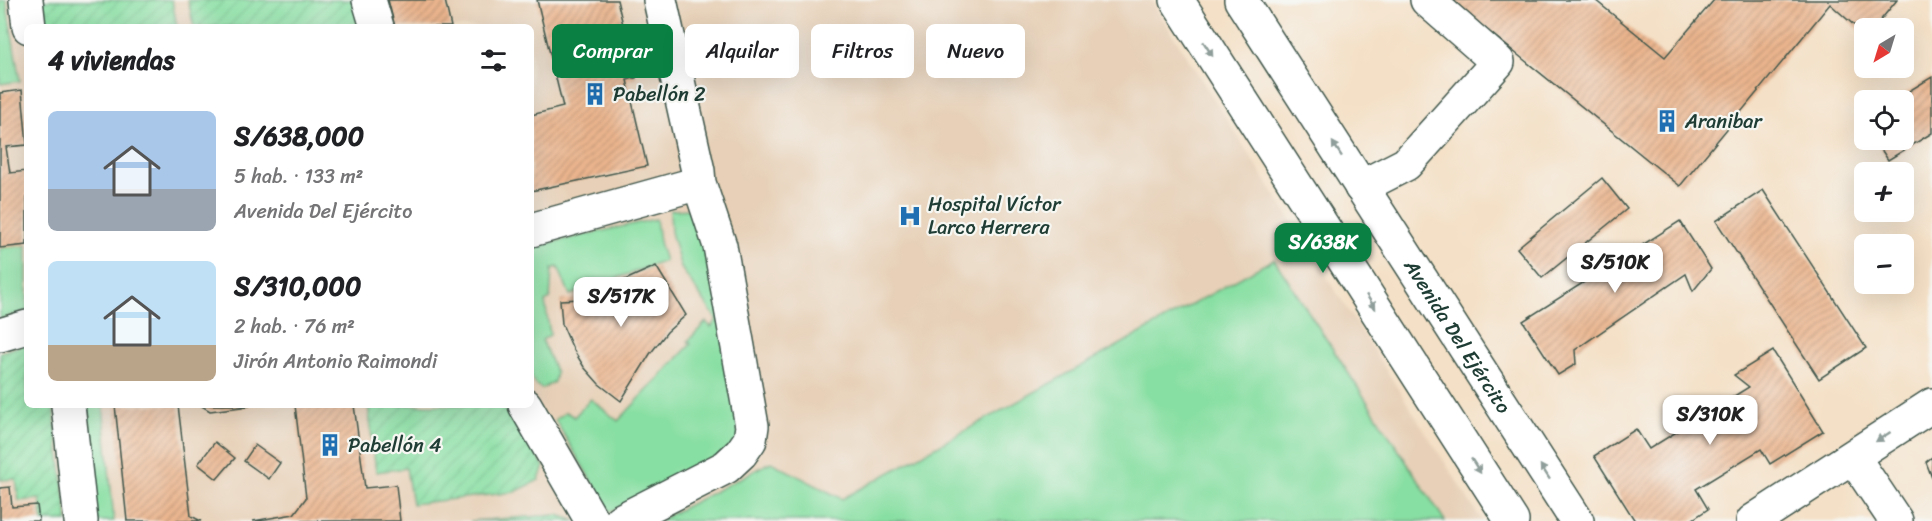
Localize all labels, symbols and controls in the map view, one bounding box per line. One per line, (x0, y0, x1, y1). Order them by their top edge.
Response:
north arrow (1854, 18, 1914, 78)
map controls (1854, 18, 1914, 294)
chip: Comprar (552, 24, 673, 78)
chip: Alquilar (685, 24, 799, 78)
chip: Filtros (811, 24, 914, 78)
chip: Nuevo (926, 24, 1025, 78)
text: 4 viviendas (48, 37, 175, 83)
one-way arrow (1203, 41, 1214, 57)
icon: filters (477, 44, 510, 77)
place label: Pabellón 2 (613, 77, 706, 112)
building icon: Pabellón 2 (582, 81, 608, 107)
button: locate (1854, 90, 1914, 150)
place label: Aranibar (1684, 104, 1763, 139)
building icon: Aranibar (1654, 108, 1680, 134)
text: S/638,000 (234, 113, 364, 159)
icon: home (96, 135, 168, 207)
one-way arrow (1332, 141, 1343, 157)
text: 5 hab. · 133 m² (234, 159, 363, 194)
button: + (1854, 162, 1914, 222)
place label: Hospital Víctor Larco Herrera (928, 187, 1062, 245)
text: Avenida Del Ejército (234, 194, 412, 229)
hospital icon: Hospital Víctor Larco Herrera (897, 203, 923, 229)
pin: S/638K (1274, 223, 1372, 274)
text: S/638K (1288, 225, 1358, 260)
button: − (1854, 234, 1914, 294)
pin: S/510K (1566, 243, 1664, 294)
text: S/510K (1581, 245, 1649, 280)
street label: Avenida Del Ejército (1394, 251, 1520, 421)
text: S/310,000 (234, 263, 361, 309)
pin: S/517K (572, 277, 670, 328)
text: S/517K (588, 279, 654, 314)
icon: home (96, 285, 168, 357)
one-way arrow (1365, 293, 1376, 310)
text: 2 hab. · 76 m² (234, 309, 355, 344)
text: Jirón Antonio Raimondi (234, 344, 437, 379)
pin: S/310K (1661, 395, 1759, 446)
text: S/310K (1677, 397, 1743, 432)
place label: Pabellón 4 (348, 428, 441, 463)
one-way arrow (1875, 431, 1891, 442)
building icon: Pabellón 4 (317, 432, 343, 458)
one-way arrow (1470, 457, 1482, 473)
one-way arrow (1540, 464, 1551, 480)

